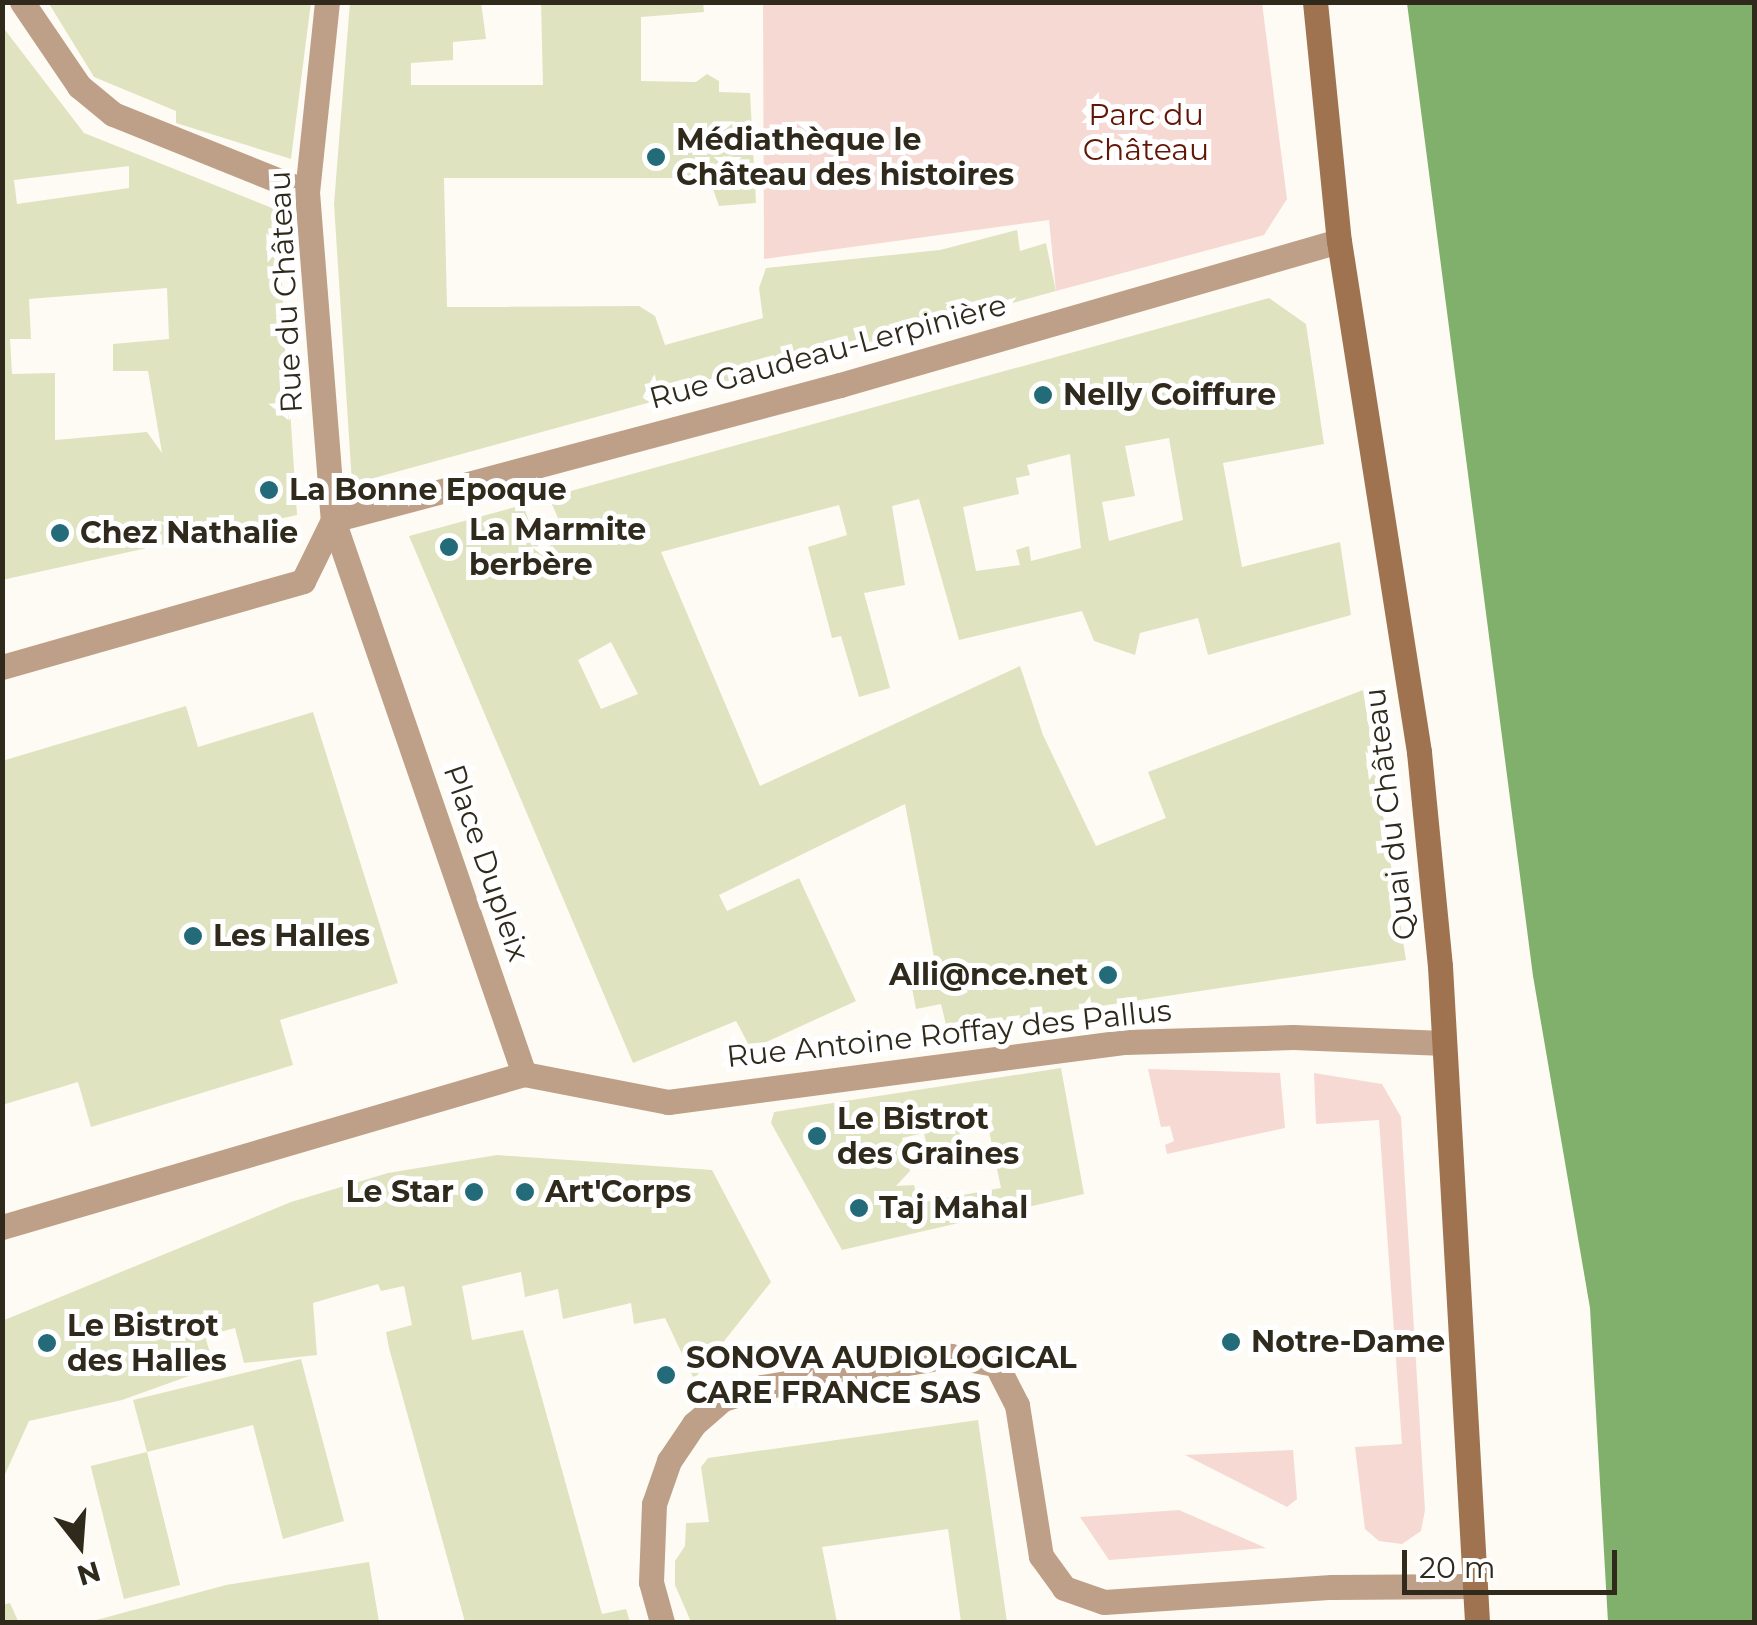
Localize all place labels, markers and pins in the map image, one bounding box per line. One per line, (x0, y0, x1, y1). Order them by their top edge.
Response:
place label: Médiathèque le Château des histoires (676, 122, 1014, 192)
marker: Médiathèque le Château des histoires (645, 146, 667, 168)
place label: Nelly Coiffure (1063, 377, 1276, 413)
marker: Nelly Coiffure (1032, 384, 1054, 406)
place label: La Bonne Epoque (289, 472, 567, 508)
marker: La Bonne Epoque (258, 479, 280, 501)
place label: La Marmite berbère (469, 512, 646, 582)
place label: Chez Nathalie (80, 515, 298, 551)
marker: Chez Nathalie (49, 522, 71, 544)
marker: La Marmite berbère (438, 536, 460, 558)
place label: Les Halles (213, 918, 370, 954)
marker: Les Halles (182, 925, 204, 947)
place label: Alli@nce.net (889, 957, 1088, 993)
marker: Alli@nce.net (1097, 964, 1119, 986)
place label: Le Bistrot des Graines (837, 1101, 1019, 1172)
marker: Le Bistrot des Graines (806, 1125, 828, 1147)
place label: Le Star (345, 1174, 454, 1210)
place label: Art'Corps (545, 1174, 691, 1210)
marker: Le Star (463, 1181, 485, 1203)
marker: Art'Corps (514, 1181, 536, 1203)
place label: Taj Mahal (879, 1190, 1028, 1226)
marker: Taj Mahal (848, 1197, 870, 1219)
place label: Le Bistrot des Halles (67, 1308, 227, 1378)
place label: Notre-Dame (1251, 1324, 1445, 1360)
marker: Notre-Dame (1220, 1331, 1242, 1353)
marker: Le Bistrot des Halles (36, 1332, 58, 1354)
place label: SONOVA AUDIOLOGICAL CARE FRANCE SAS (686, 1340, 1077, 1410)
marker: SONOVA AUDIOLOGICAL CARE FRANCE SAS (655, 1364, 677, 1386)

